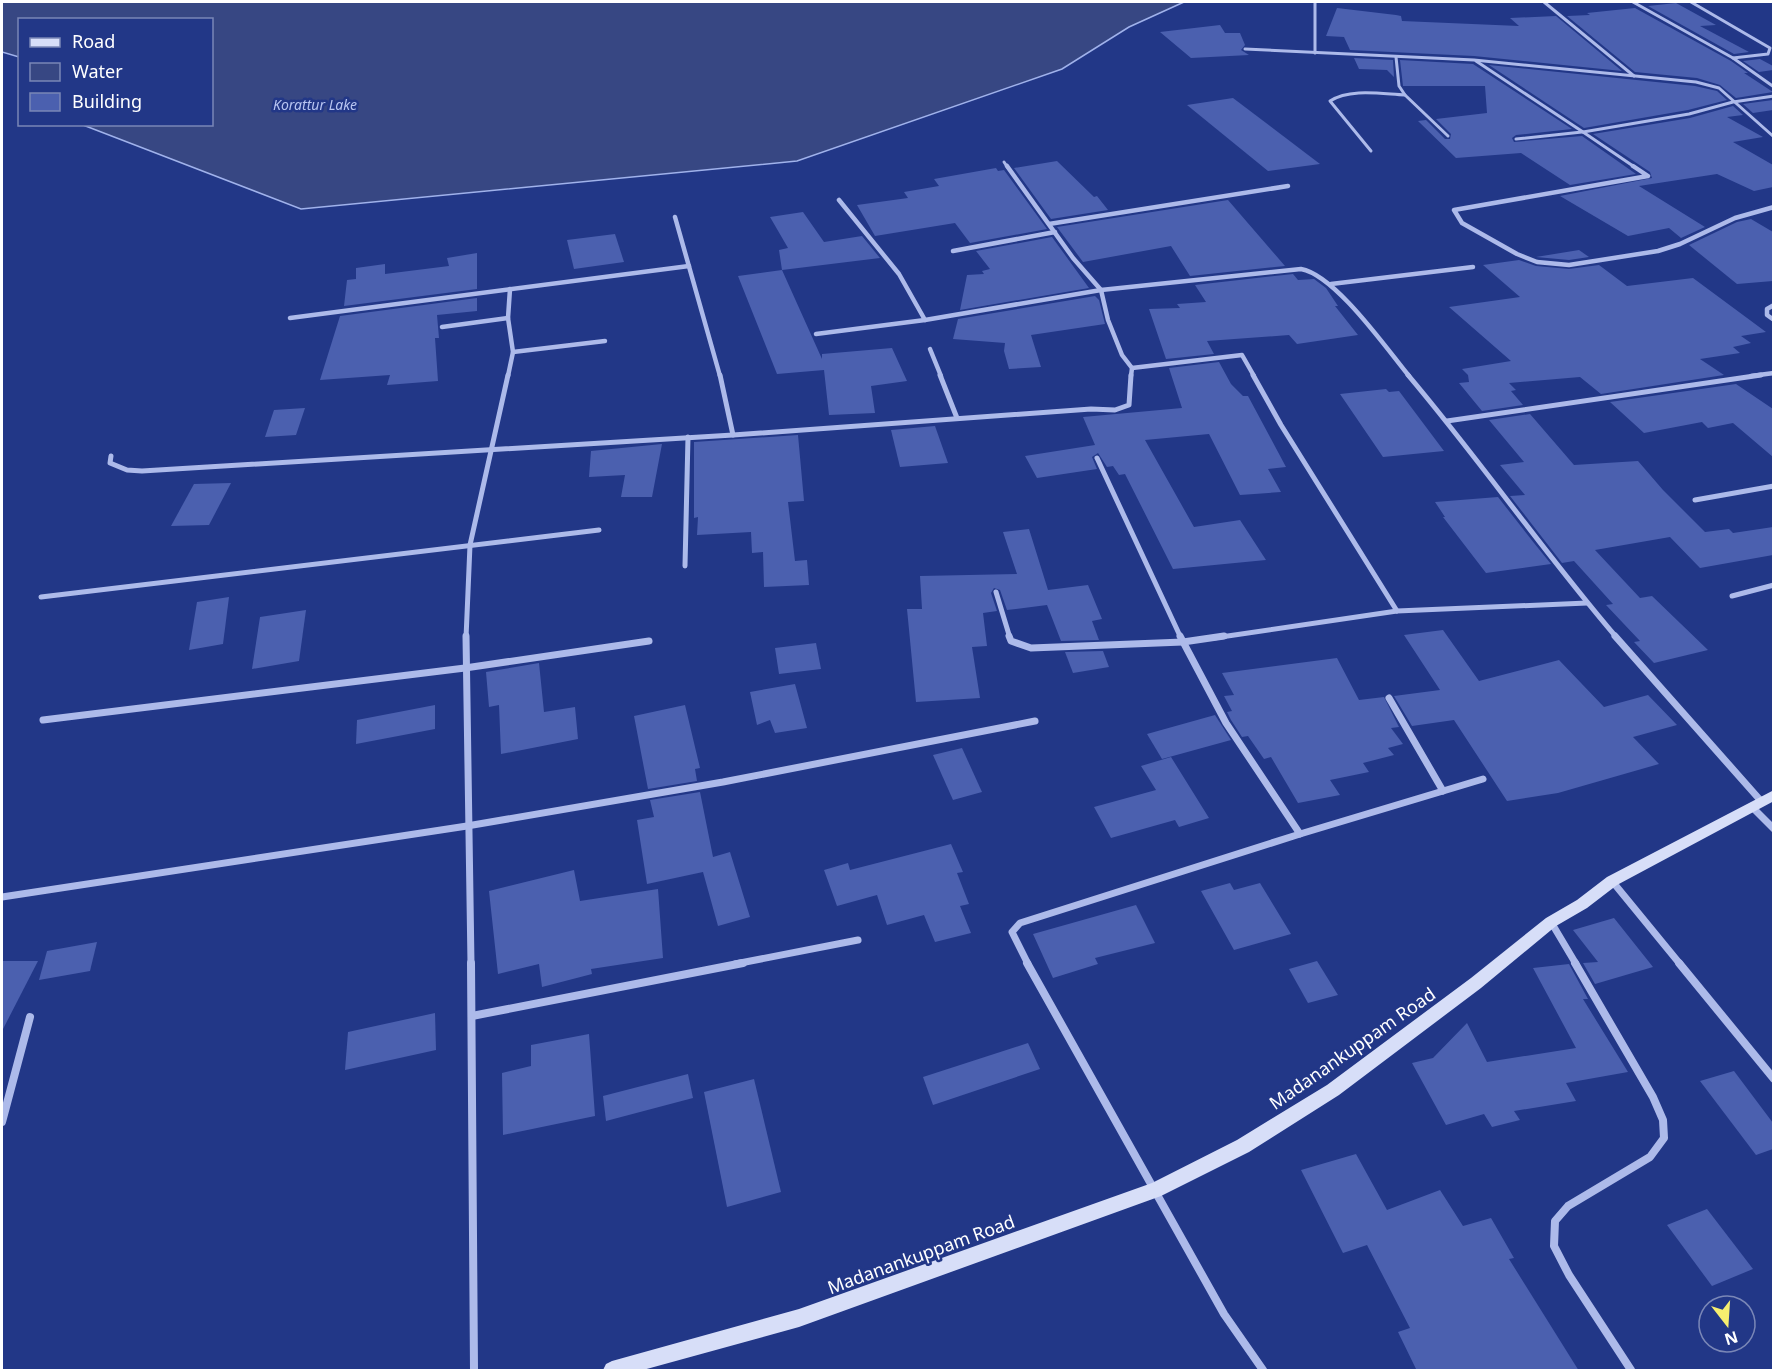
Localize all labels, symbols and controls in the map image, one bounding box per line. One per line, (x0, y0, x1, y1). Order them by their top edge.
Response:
legend (18, 18, 213, 126)
text: Road (72, 29, 115, 53)
text: Water (72, 59, 123, 83)
text: Building (72, 89, 142, 113)
water label: Korattur Lake (273, 95, 357, 114)
street label: Madanankuppam Road (1264, 981, 1440, 1115)
street label: Madanankuppam Road (824, 1209, 1018, 1299)
north arrow (1697, 1294, 1757, 1354)
text: N (1722, 1326, 1741, 1351)

